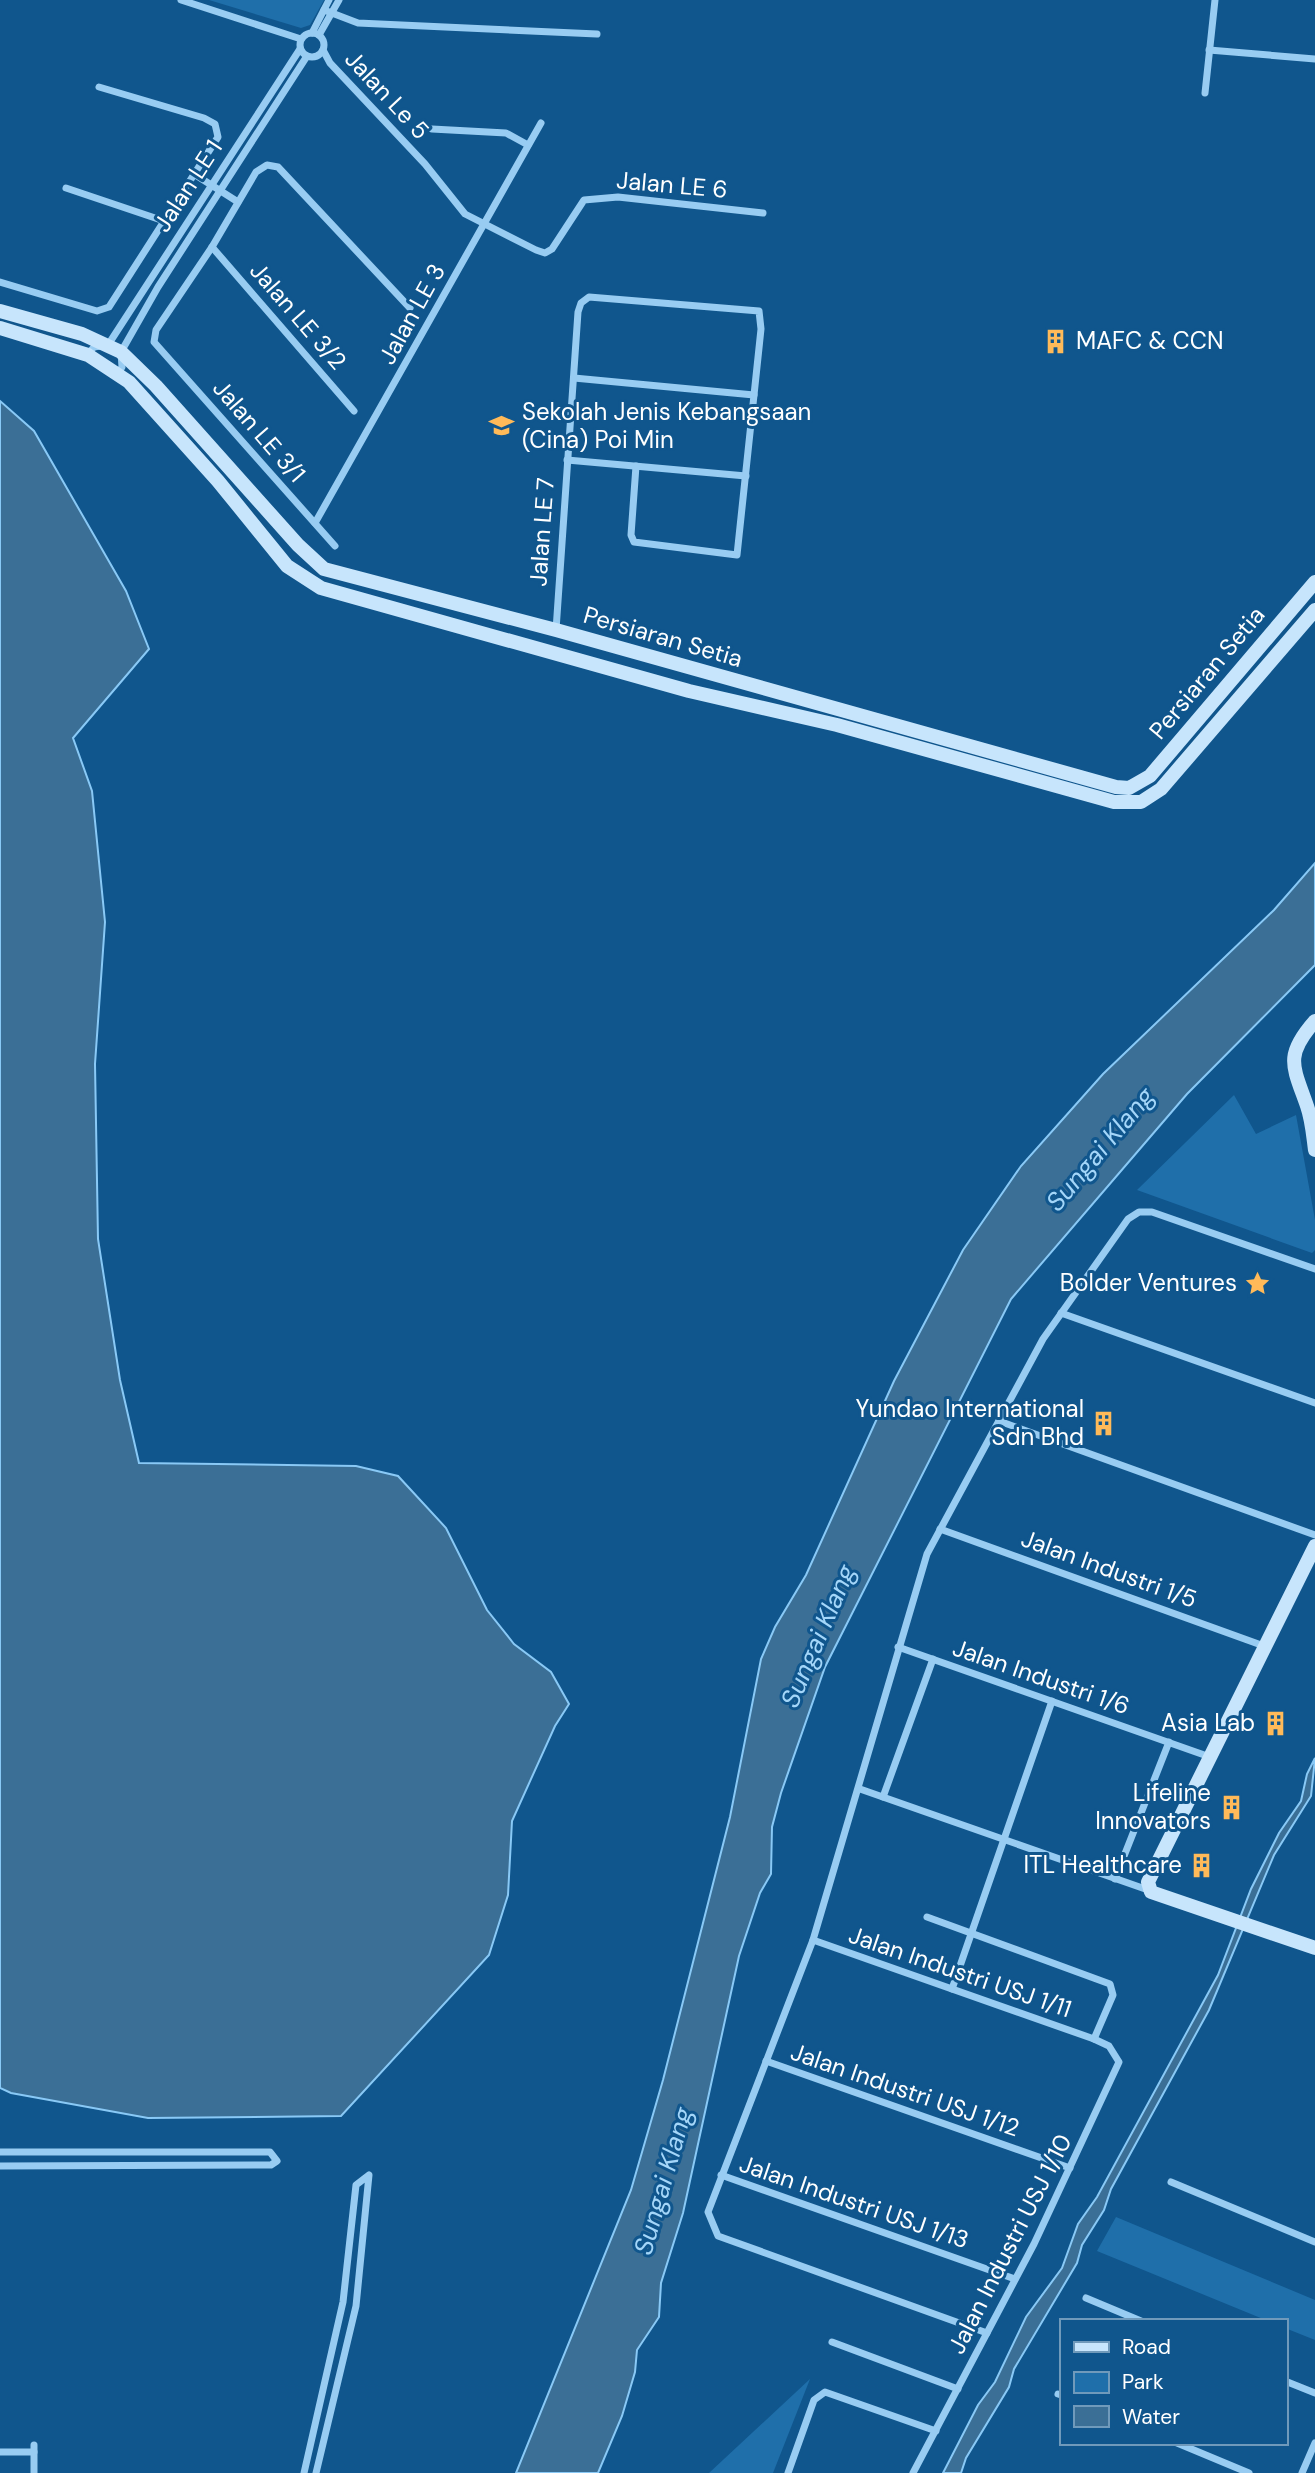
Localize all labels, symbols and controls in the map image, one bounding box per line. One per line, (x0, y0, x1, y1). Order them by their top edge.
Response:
street label: Jalan Le 5 (338, 44, 436, 146)
street label: Jalan LE 1 (146, 134, 229, 238)
street label: Jalan LE 6 (615, 164, 729, 205)
street label: Jalan LE 3/2 (243, 255, 354, 376)
street label: Jalan LE 3 (371, 258, 452, 370)
place label: MAFC & CCN (1076, 325, 1224, 356)
building icon: MAFC & CCN (1042, 327, 1070, 355)
street label: Jalan LE 3/1 (206, 373, 312, 488)
place label: Sekolah Jenis Kebangsaan (Cina) Poi Min (522, 396, 811, 455)
school or university icon: Sekolah Jenis Kebangsaan (Cina) Poi Min (488, 412, 516, 440)
street label: Jalan LE 7 (522, 476, 561, 587)
street label: Persiaran Setia (580, 599, 746, 674)
street label: Persiaran Setia (1142, 600, 1271, 745)
water label: Sungai Klang (1038, 1079, 1162, 1218)
place label: Bolder Ventures (1060, 1267, 1237, 1298)
place icon: Bolder Ventures (1243, 1269, 1271, 1297)
place label: Yundao International Sdn Bhd (855, 1393, 1084, 1452)
building icon: Yundao International Sdn Bhd (1090, 1409, 1118, 1437)
street label: Jalan Industri 1/5 (1017, 1522, 1201, 1615)
water label: Sungai Klang (773, 1559, 864, 1713)
street label: Jalan Industri 1/6 (949, 1632, 1134, 1721)
place label: Asia Lab (1161, 1707, 1255, 1738)
building icon: Asia Lab (1261, 1709, 1289, 1737)
place label: Lifeline Innovators (1095, 1777, 1211, 1836)
building icon: Lifeline Innovators (1217, 1793, 1245, 1821)
place label: ITL Healthcare (1023, 1849, 1182, 1880)
building icon: ITL Healthcare (1188, 1851, 1216, 1879)
street label: Jalan Industri USJ 1/11 (845, 1919, 1076, 2024)
street label: Jalan Industri USJ 1/12 (787, 2036, 1024, 2143)
water label: Sungai Klang (626, 2103, 700, 2259)
street label: Jalan Industri USJ 1/10 (941, 2129, 1078, 2359)
street label: Jalan Industri USJ 1/13 (735, 2148, 973, 2255)
legend (1060, 2319, 1287, 2445)
text: Road (1122, 2333, 1171, 2361)
text: Park (1122, 2368, 1164, 2396)
text: Water (1122, 2403, 1180, 2431)

